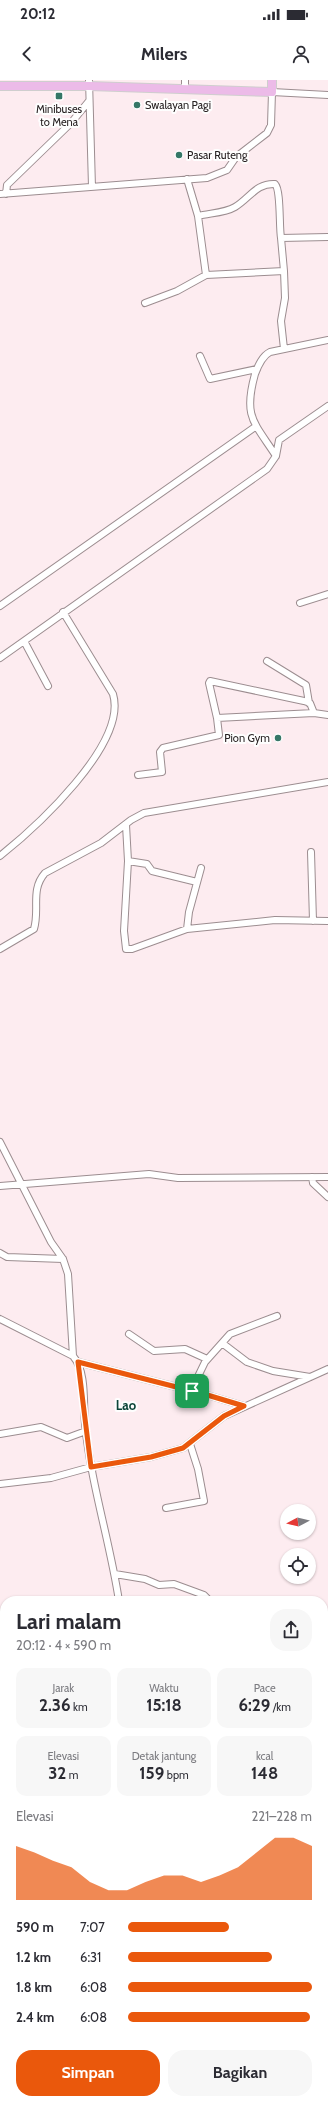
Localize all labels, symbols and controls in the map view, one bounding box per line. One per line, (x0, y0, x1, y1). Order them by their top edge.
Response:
text: 20:12 (20, 5, 55, 23)
icon: back (16, 43, 38, 65)
text: Milers (141, 43, 187, 65)
icon: person (290, 43, 312, 65)
marker: Minibuses to Mena (54, 91, 64, 101)
place label: Swalayan Pagi (145, 98, 211, 112)
marker: Swalayan Pagi (132, 100, 142, 110)
place label: Minibuses to Mena (36, 102, 83, 129)
place label: Pasar Ruteng (187, 148, 248, 162)
marker: Pasar Ruteng (174, 150, 184, 160)
place label: Pion Gym (224, 731, 270, 745)
marker: Pion Gym (273, 733, 283, 743)
pin (175, 1374, 209, 1408)
icon: arrive (181, 1380, 203, 1402)
district label: Lao (116, 1397, 137, 1413)
north arrow (280, 1504, 316, 1540)
map controls (280, 1504, 316, 1584)
button: locate (280, 1548, 316, 1584)
text: Lari malam (16, 1608, 121, 1635)
button: share (270, 1609, 312, 1651)
text: 20:12 · 4 × 590 m (16, 1637, 111, 1653)
text: Jarak (53, 1681, 74, 1695)
text: Waktu (149, 1681, 179, 1695)
text: Pace (254, 1681, 276, 1695)
text: 2.36 (39, 1695, 71, 1715)
text: 15:18 (146, 1695, 182, 1715)
text: 6:29 (238, 1695, 270, 1715)
text: km (71, 1700, 88, 1714)
text: /km (270, 1700, 291, 1714)
text: Elevasi (47, 1749, 79, 1763)
text: Detak jantung (132, 1749, 196, 1763)
text: kcal (256, 1749, 273, 1763)
text: 32 (48, 1763, 66, 1783)
text: 159 (139, 1763, 164, 1783)
text: 148 (251, 1763, 278, 1783)
text: m (66, 1768, 78, 1782)
text: bpm (164, 1768, 189, 1782)
text: Elevasi (16, 1808, 54, 1824)
text: 221–228 m (251, 1808, 312, 1824)
text: 590 m (16, 1919, 54, 1935)
text: 7:07 (80, 1919, 105, 1935)
text: 1.2 km (16, 1949, 51, 1965)
text: 6:31 (80, 1949, 101, 1965)
text: 1.8 km (16, 1979, 52, 1995)
text: 6:08 (80, 1979, 107, 1995)
text: 2.4 km (16, 2009, 54, 2025)
text: 6:08 (80, 2009, 107, 2025)
button: Simpan (16, 2050, 160, 2096)
button: Bagikan (168, 2050, 312, 2096)

